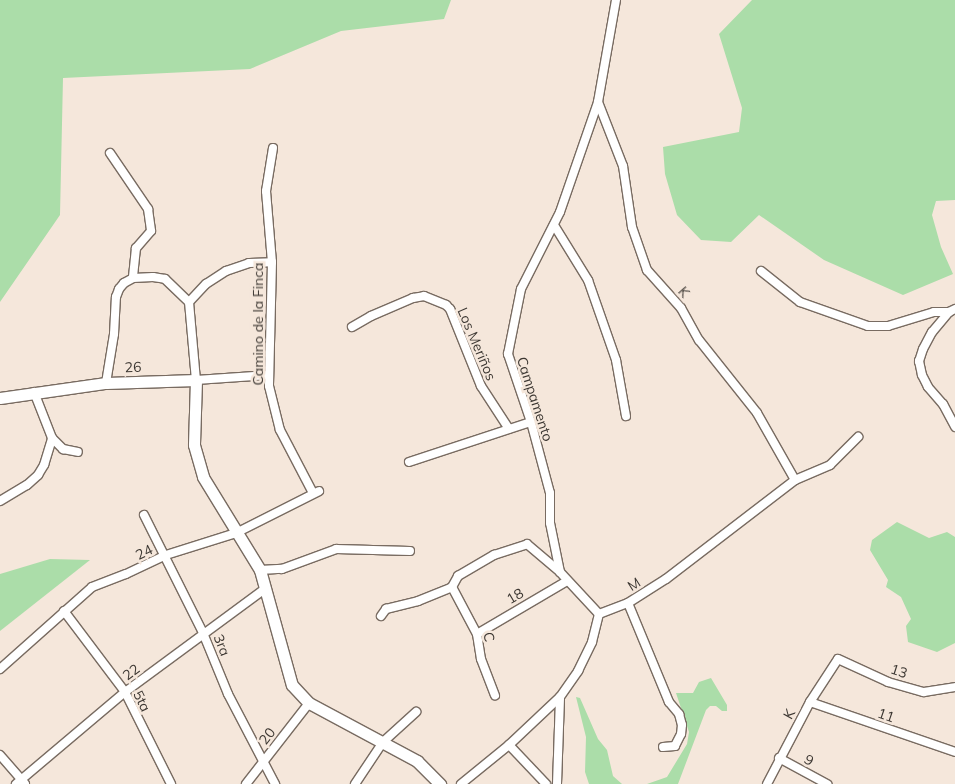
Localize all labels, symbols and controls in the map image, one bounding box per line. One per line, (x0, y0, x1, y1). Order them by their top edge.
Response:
street label: Camino de la Finca (250, 263, 266, 385)
street label: K (675, 283, 693, 301)
street label: Los Meriños (454, 305, 500, 383)
street label: Campamento (513, 355, 557, 443)
street label: 26 (124, 358, 142, 376)
street label: 24 (133, 541, 155, 563)
street label: M (624, 574, 644, 594)
street label: 18 (503, 584, 527, 608)
street label: C (480, 631, 498, 643)
street label: 3ra (210, 632, 234, 658)
street label: 22 (119, 660, 143, 684)
street label: 13 (888, 660, 910, 682)
street label: 5ta (130, 688, 154, 714)
street label: 11 (875, 704, 897, 726)
street label: K (780, 706, 798, 722)
street label: 20 (255, 724, 279, 748)
street label: 9 (801, 751, 817, 769)

